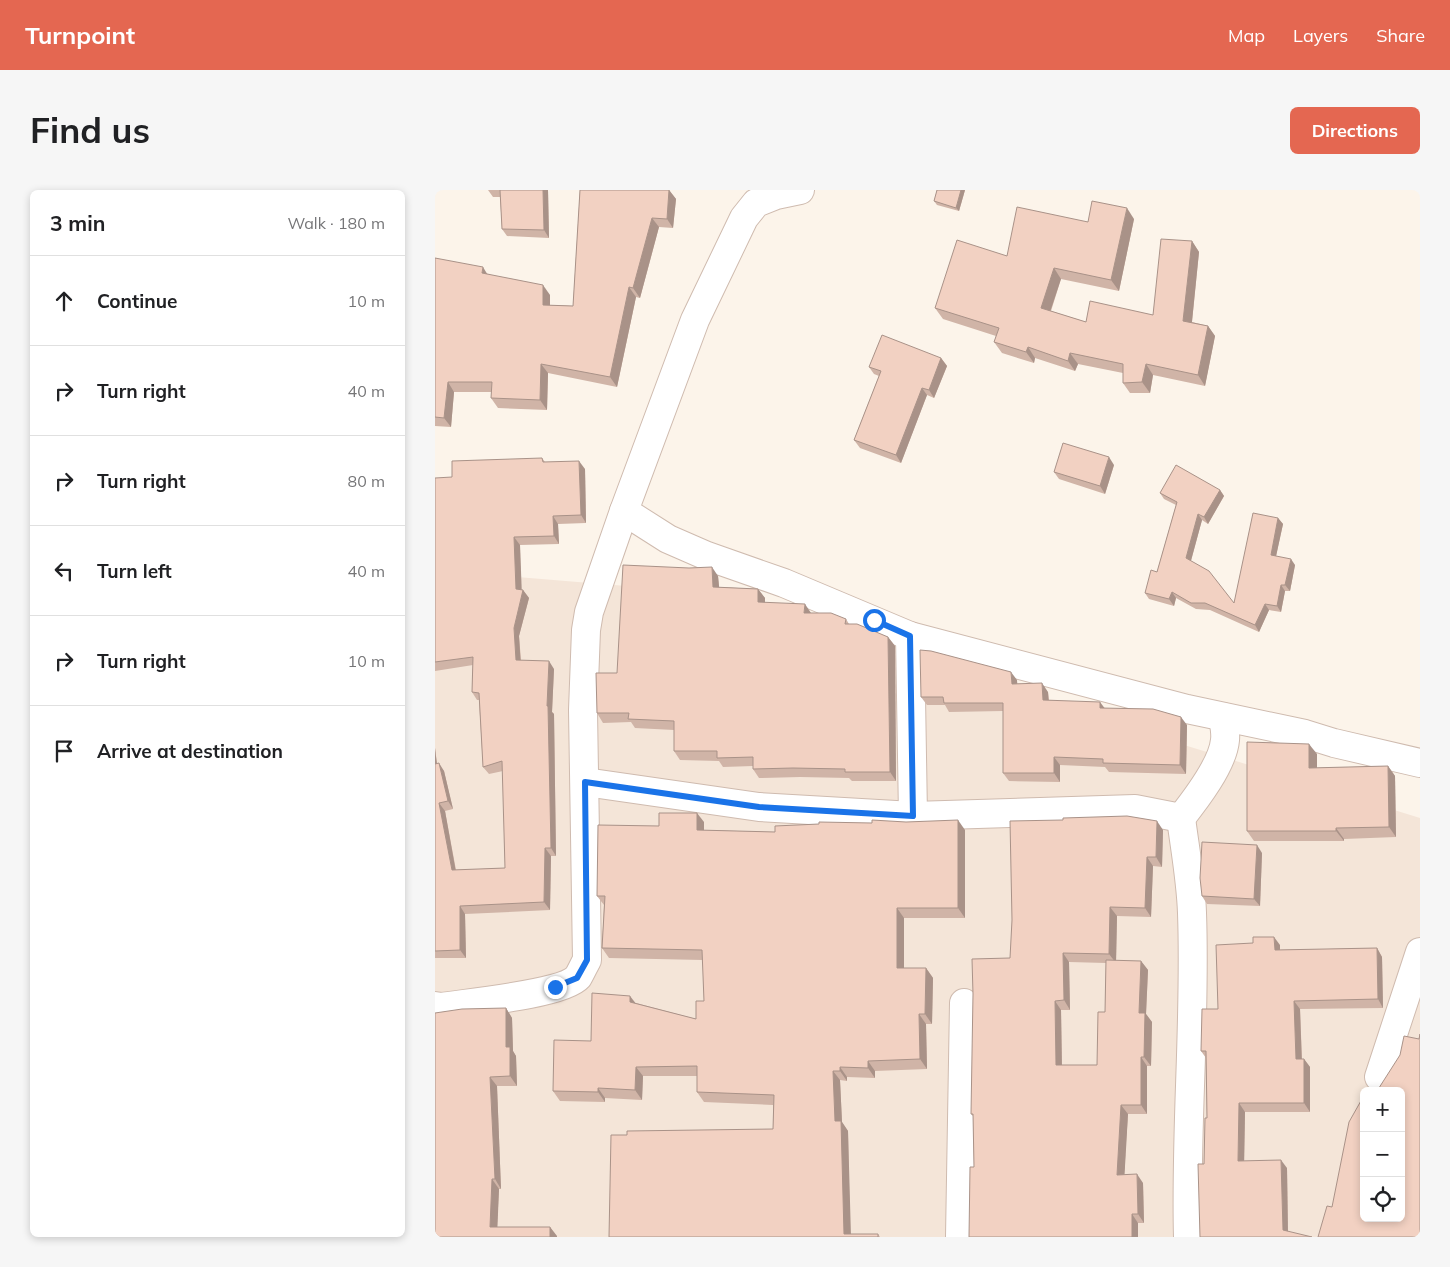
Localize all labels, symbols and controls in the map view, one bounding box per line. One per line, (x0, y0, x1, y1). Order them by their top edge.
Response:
text: Turnpoint (25, 20, 135, 50)
text: Map (1228, 24, 1265, 47)
text: Layers (1293, 24, 1348, 47)
text: Share (1376, 24, 1425, 47)
button: Directions (1290, 107, 1420, 154)
text: Find us (30, 108, 150, 152)
text: 3 min (50, 210, 105, 236)
text: Walk · 180 m (287, 213, 385, 233)
icon: ahead (50, 287, 78, 315)
text: Continue (97, 289, 177, 313)
text: 10 m (348, 291, 385, 311)
icon: right (50, 377, 78, 405)
text: Turn right (97, 379, 186, 403)
text: 40 m (348, 381, 385, 401)
icon: right (50, 467, 78, 495)
text: Turn right (97, 469, 186, 493)
text: 80 m (348, 471, 385, 491)
icon: left (50, 557, 78, 585)
text: Turn left (97, 559, 172, 583)
text: 40 m (348, 561, 385, 581)
route start (863, 609, 886, 632)
icon: right (50, 647, 78, 675)
text: Turn right (97, 649, 186, 673)
text: 10 m (348, 651, 385, 671)
icon: arrive (50, 737, 78, 765)
text: Arrive at destination (97, 739, 283, 763)
route end (544, 976, 567, 999)
map controls (1360, 1087, 1405, 1222)
button: + (1360, 1087, 1405, 1132)
button: − (1360, 1132, 1405, 1177)
button: locate (1360, 1177, 1405, 1222)

